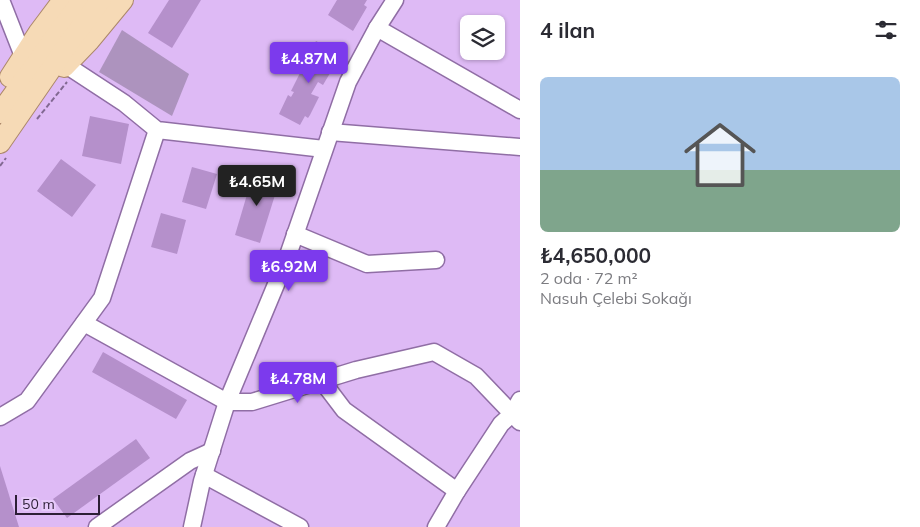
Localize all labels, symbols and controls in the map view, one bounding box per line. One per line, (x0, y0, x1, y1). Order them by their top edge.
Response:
map controls (460, 15, 505, 60)
button: layers (460, 15, 505, 60)
icon: filters (872, 16, 900, 44)
text: 4 ilan (540, 17, 595, 43)
pin: ₺4.87M (268, 42, 350, 84)
text: ₺4.87M (281, 48, 337, 68)
icon: home (675, 110, 765, 200)
pin: ₺4.65M (216, 164, 298, 207)
text: ₺4.65M (229, 171, 285, 191)
text: ₺4,650,000 (540, 242, 651, 268)
pin: ₺6.92M (248, 250, 330, 292)
text: ₺6.92M (261, 256, 317, 276)
text: 2 oda · 72 m² (540, 268, 638, 288)
text: Nasuh Çelebi Sokağı (540, 288, 692, 308)
pin: ₺4.78M (257, 362, 339, 404)
text: ₺4.78M (270, 368, 326, 388)
scale bar (15, 492, 100, 515)
text: 50 m (22, 495, 55, 513)

